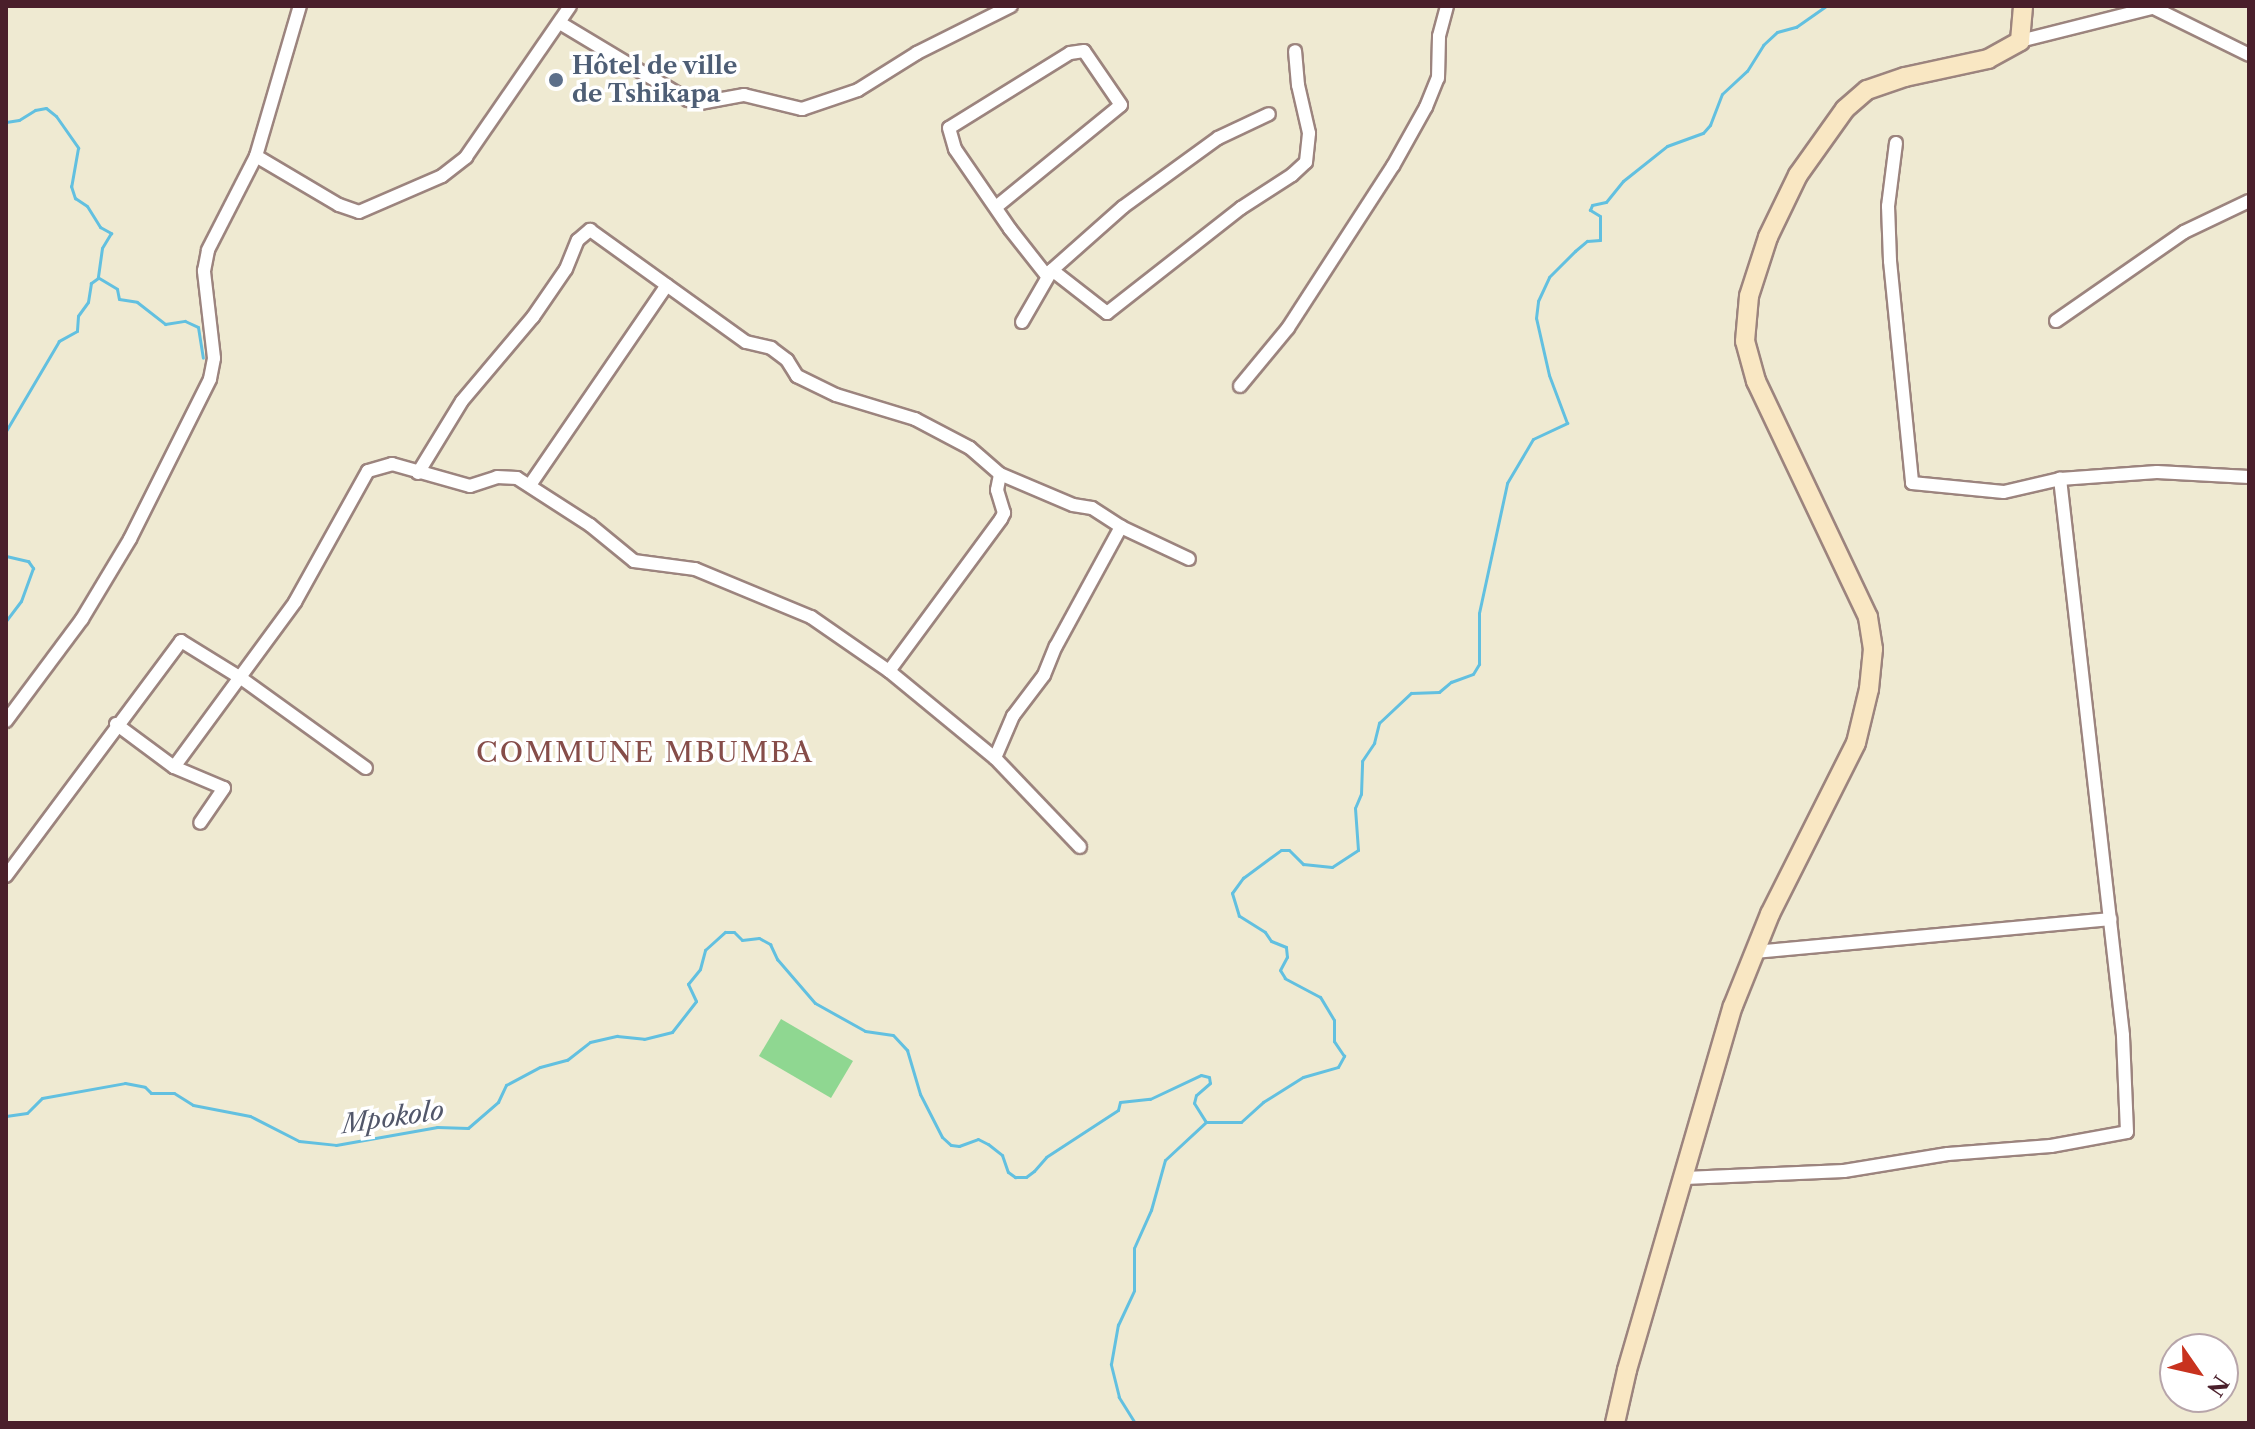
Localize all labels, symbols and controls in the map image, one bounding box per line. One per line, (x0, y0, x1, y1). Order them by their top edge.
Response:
place label: Hôtel de ville de Tshikapa (572, 52, 738, 108)
marker: Hôtel de ville de Tshikapa (547, 71, 565, 89)
district label: COMMUNE MBUMBA (476, 735, 814, 769)
water label: Mpokolo (340, 1095, 446, 1141)
north arrow (2159, 1333, 2239, 1413)
text: N (2201, 1370, 2234, 1401)

